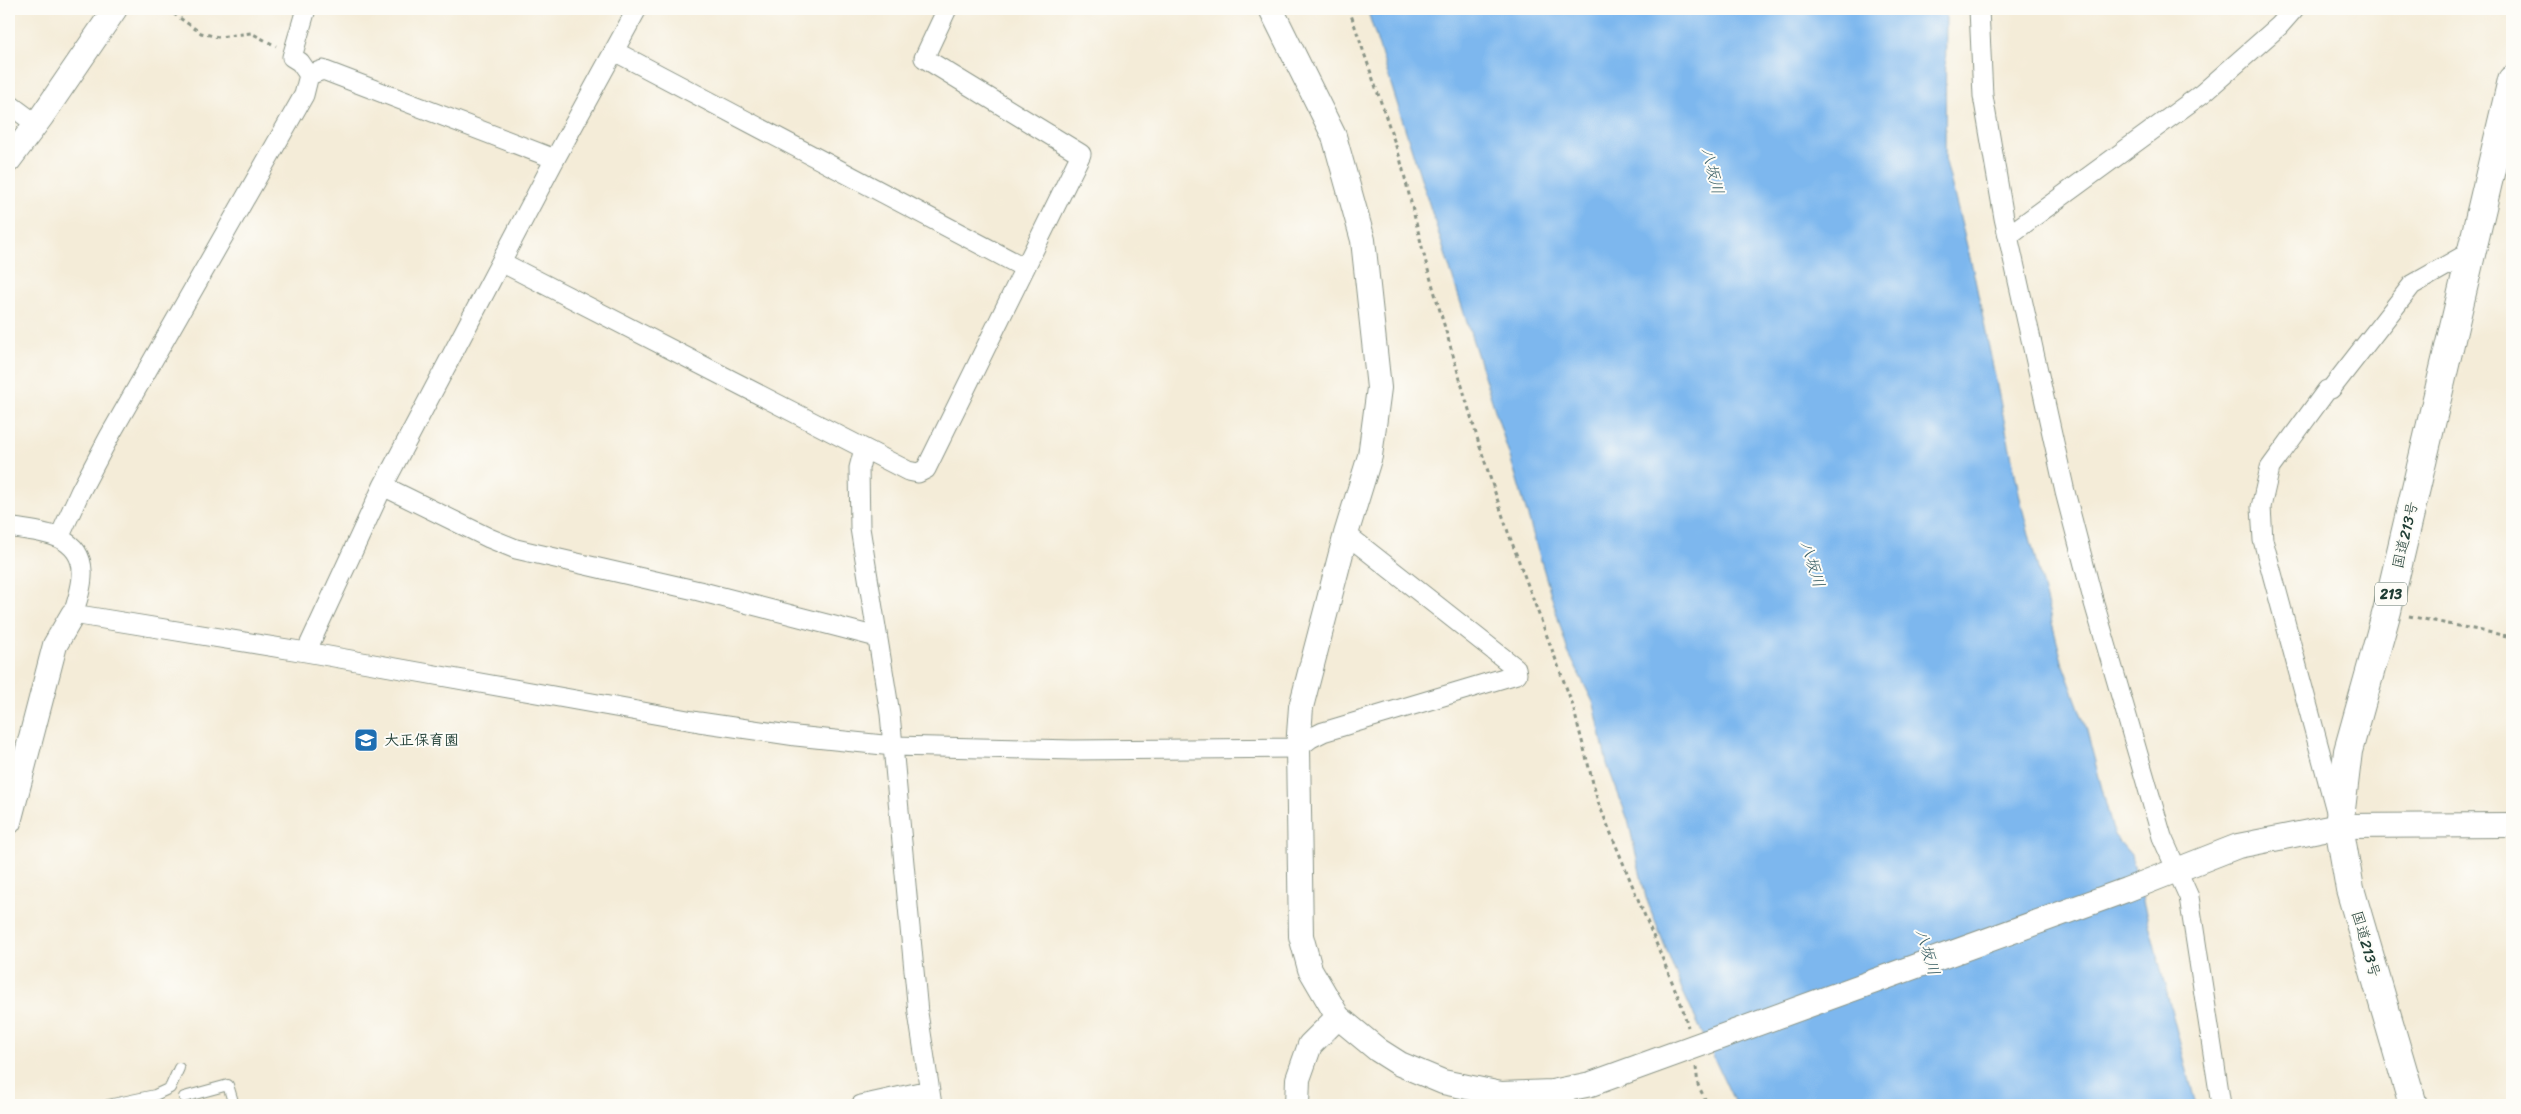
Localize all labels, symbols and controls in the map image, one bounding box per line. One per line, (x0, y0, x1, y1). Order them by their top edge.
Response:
water label: 八坂川 (1693, 144, 1733, 198)
street label: 国道213号 (2385, 499, 2425, 571)
water label: 八坂川 (1792, 537, 1834, 591)
road number: 213 (2375, 582, 2407, 606)
school or university icon: 大正保育園 (353, 727, 379, 753)
place label: 大正保育園 (384, 727, 459, 753)
street label: 国道213号 (2344, 908, 2388, 980)
water label: 八坂川 (1907, 925, 1949, 979)

